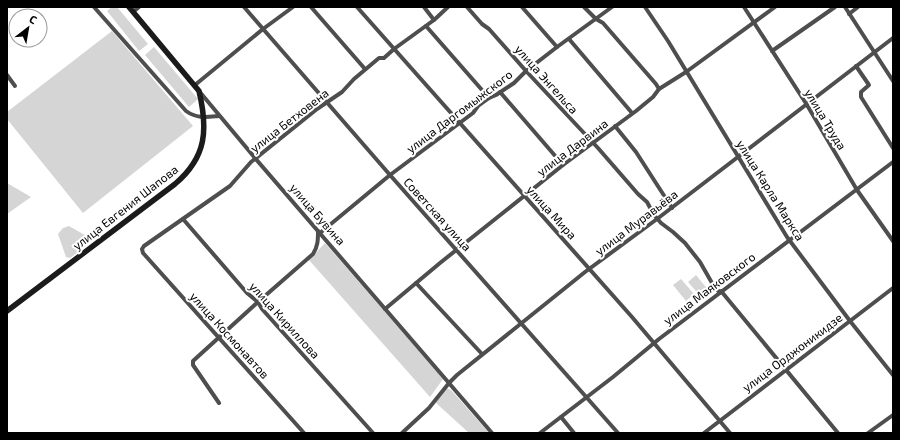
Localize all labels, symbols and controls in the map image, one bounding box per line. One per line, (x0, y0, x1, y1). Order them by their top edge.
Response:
north arrow (8, 8, 48, 48)
text: С (27, 12, 40, 27)
street label: улица Энгельса (512, 42, 581, 117)
street label: улица Даргомыжского (403, 67, 515, 156)
street label: улица Бетховена (247, 85, 331, 156)
street label: улица Труда (801, 86, 850, 153)
street label: улица Дарвина (534, 116, 611, 179)
street label: улица Карла Маркса (733, 137, 808, 243)
street label: улица Евгения Шапова (70, 162, 181, 253)
street label: Советская улица (401, 174, 475, 254)
street label: улица Бувина (287, 180, 349, 248)
street label: улица Мира (524, 182, 580, 242)
street label: улица Муравьёва (592, 187, 680, 258)
street label: улица Маяковского (660, 249, 758, 328)
street label: улица Кириллова (246, 279, 323, 362)
street label: улица Космонавтов (187, 289, 272, 382)
street label: улица Орджоникидзе (739, 310, 845, 395)

